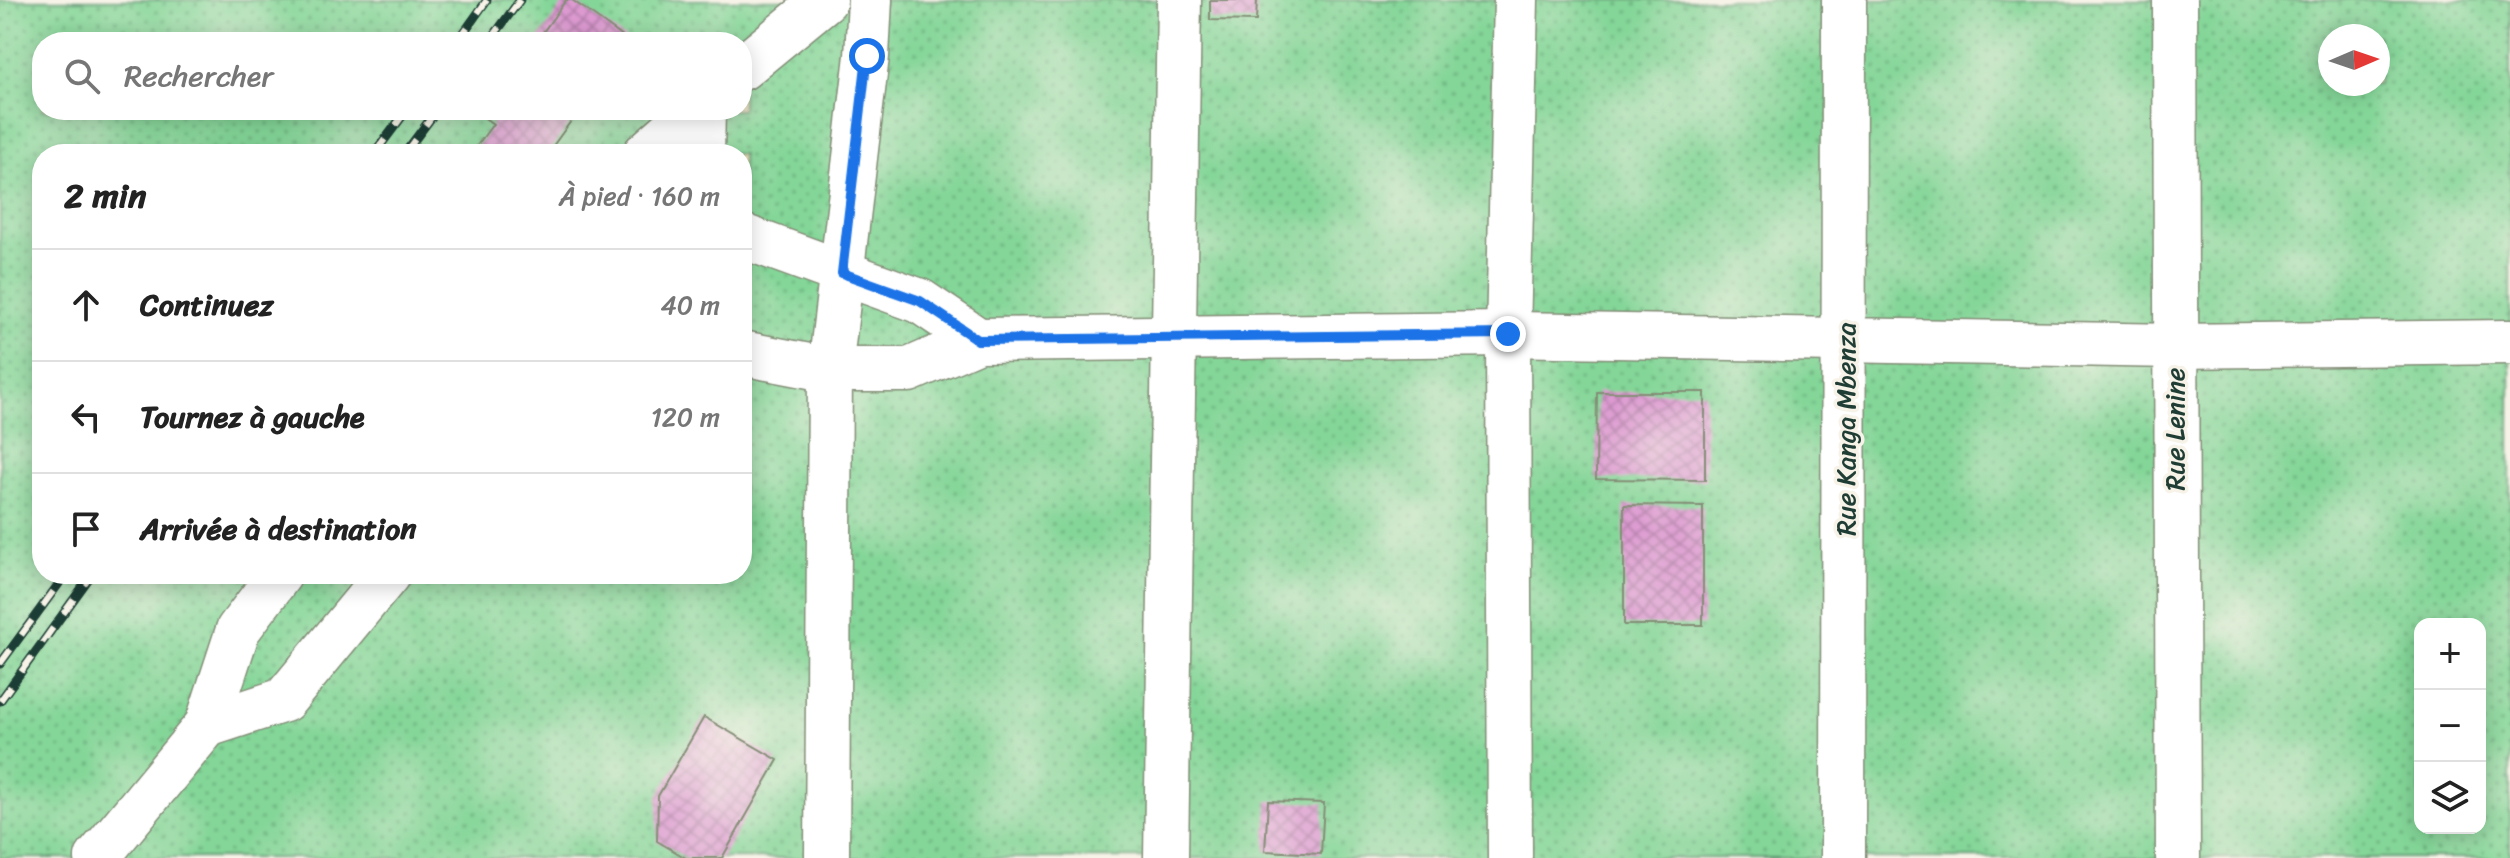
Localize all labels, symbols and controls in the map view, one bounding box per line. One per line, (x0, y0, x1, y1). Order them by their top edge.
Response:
north arrow (2318, 24, 2390, 96)
search box (32, 32, 752, 120)
route start (849, 38, 885, 74)
text: Rechercher (124, 49, 274, 103)
icon: search (60, 54, 104, 98)
text: 2 min (64, 166, 146, 226)
text: À pied · 160 m (559, 173, 720, 219)
text: Continuez (140, 278, 274, 332)
text: 40 m (661, 282, 720, 328)
icon: ahead (64, 283, 108, 327)
route end (1490, 316, 1526, 352)
street label: Rue Kanga Mbenza (1823, 322, 1869, 536)
street label: Rue Lenine (2152, 368, 2198, 490)
text: Tournez à gauche (140, 390, 365, 444)
text: 120 m (651, 394, 720, 440)
icon: left (64, 395, 108, 439)
text: Arrivée à destination (140, 502, 417, 556)
icon: arrive (64, 507, 108, 551)
map controls (2414, 618, 2486, 834)
button: + (2414, 618, 2486, 690)
button: − (2414, 690, 2486, 762)
button: layers (2414, 762, 2486, 834)

